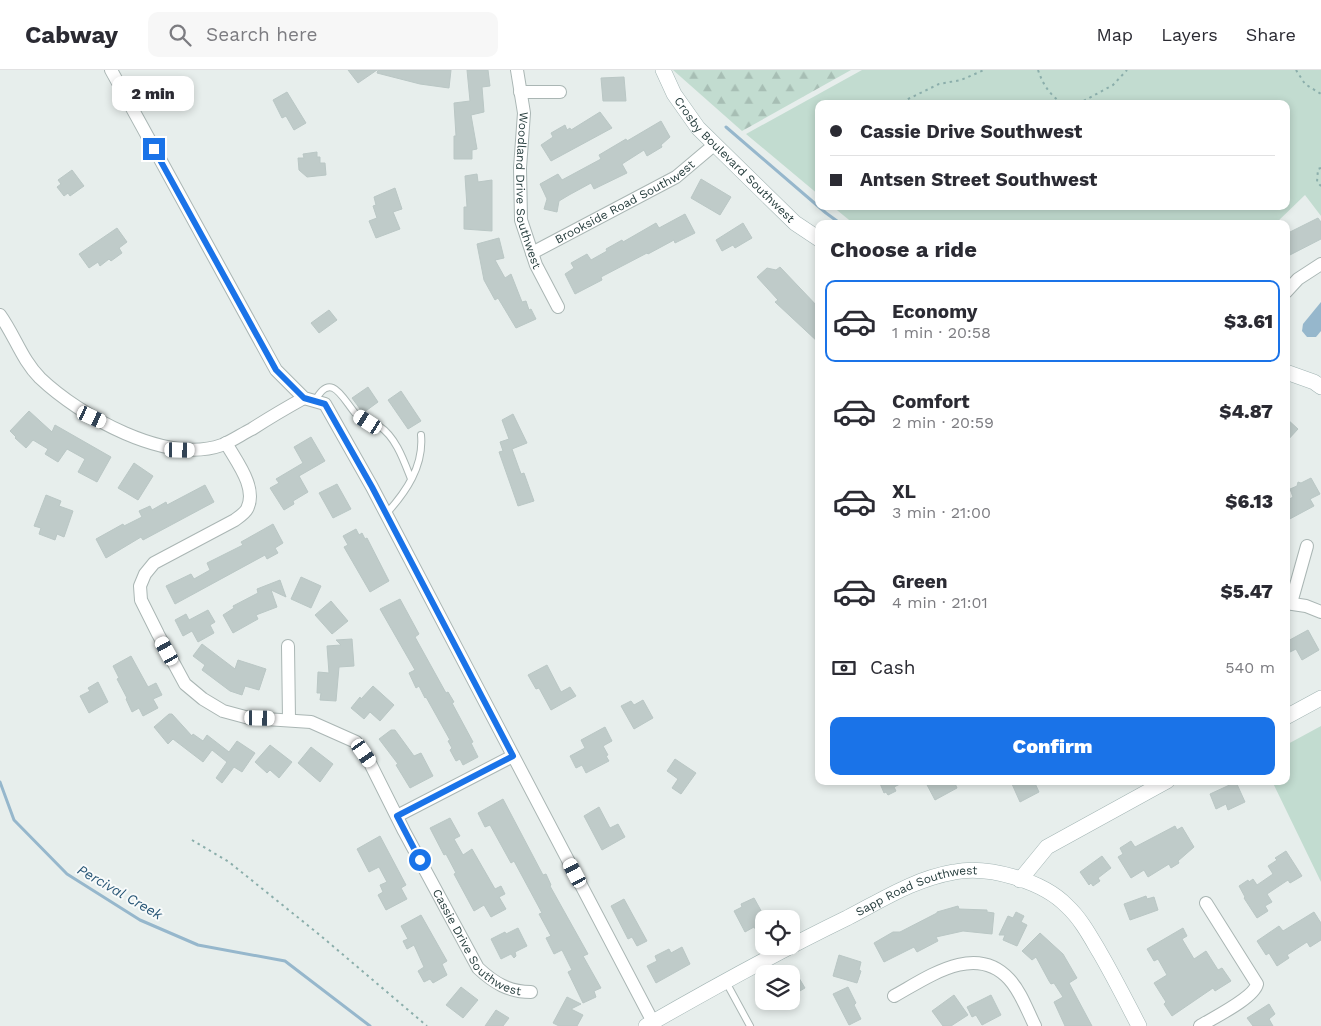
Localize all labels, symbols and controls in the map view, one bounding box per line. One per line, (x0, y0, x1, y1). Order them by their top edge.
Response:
search box (148, 12, 498, 57)
text: Cabway (25, 21, 118, 49)
icon: search (166, 21, 194, 49)
text: Search here (206, 23, 317, 46)
text: Map (1096, 24, 1133, 45)
text: Layers (1161, 24, 1218, 45)
text: Share (1246, 24, 1296, 45)
callout: 2 min (113, 77, 195, 112)
text: 2 min (131, 84, 175, 103)
street label: Crosby Boulevard Southwest (671, 94, 797, 226)
street label: Woodland Drive Southwest (513, 111, 544, 271)
text: Cassie Drive Southwest (860, 120, 1082, 143)
route end (143, 138, 165, 160)
street label: Brookside Road Southwest (553, 157, 697, 247)
text: Antsen Street Southwest (860, 168, 1097, 191)
text: Choose a ride (830, 237, 977, 262)
icon: car (832, 299, 877, 344)
text: Economy (892, 300, 977, 323)
text: $3.61 (1224, 310, 1273, 333)
text: 1 min · 20:58 (892, 323, 991, 342)
icon: car (832, 389, 877, 434)
text: Comfort (892, 390, 970, 413)
text: $4.87 (1219, 400, 1273, 423)
car (75, 404, 108, 430)
car (351, 408, 384, 436)
text: 2 min · 20:59 (892, 413, 994, 432)
car (164, 442, 195, 458)
icon: car (832, 479, 877, 524)
text: XL (892, 480, 916, 503)
text: $6.13 (1225, 490, 1273, 513)
text: 3 min · 21:00 (892, 503, 991, 522)
icon: car (832, 569, 877, 614)
text: Green (892, 570, 948, 593)
text: $5.47 (1221, 580, 1273, 603)
text: 4 min · 21:01 (892, 593, 988, 612)
car (153, 634, 180, 668)
icon: cash (830, 654, 858, 682)
text: Cash (870, 656, 916, 679)
text: 540 m (1225, 658, 1275, 677)
car (244, 710, 275, 726)
button: Confirm (830, 717, 1275, 775)
car (349, 736, 378, 770)
route start (409, 849, 431, 871)
car (561, 856, 588, 890)
water label: Percival Creek (75, 861, 166, 923)
street label: Sapp Road Southwest (853, 863, 978, 919)
street label: Cassie Drive Southwest (430, 887, 522, 998)
map controls (755, 910, 800, 1010)
button: locate (755, 910, 800, 955)
button: layers (755, 965, 800, 1010)

